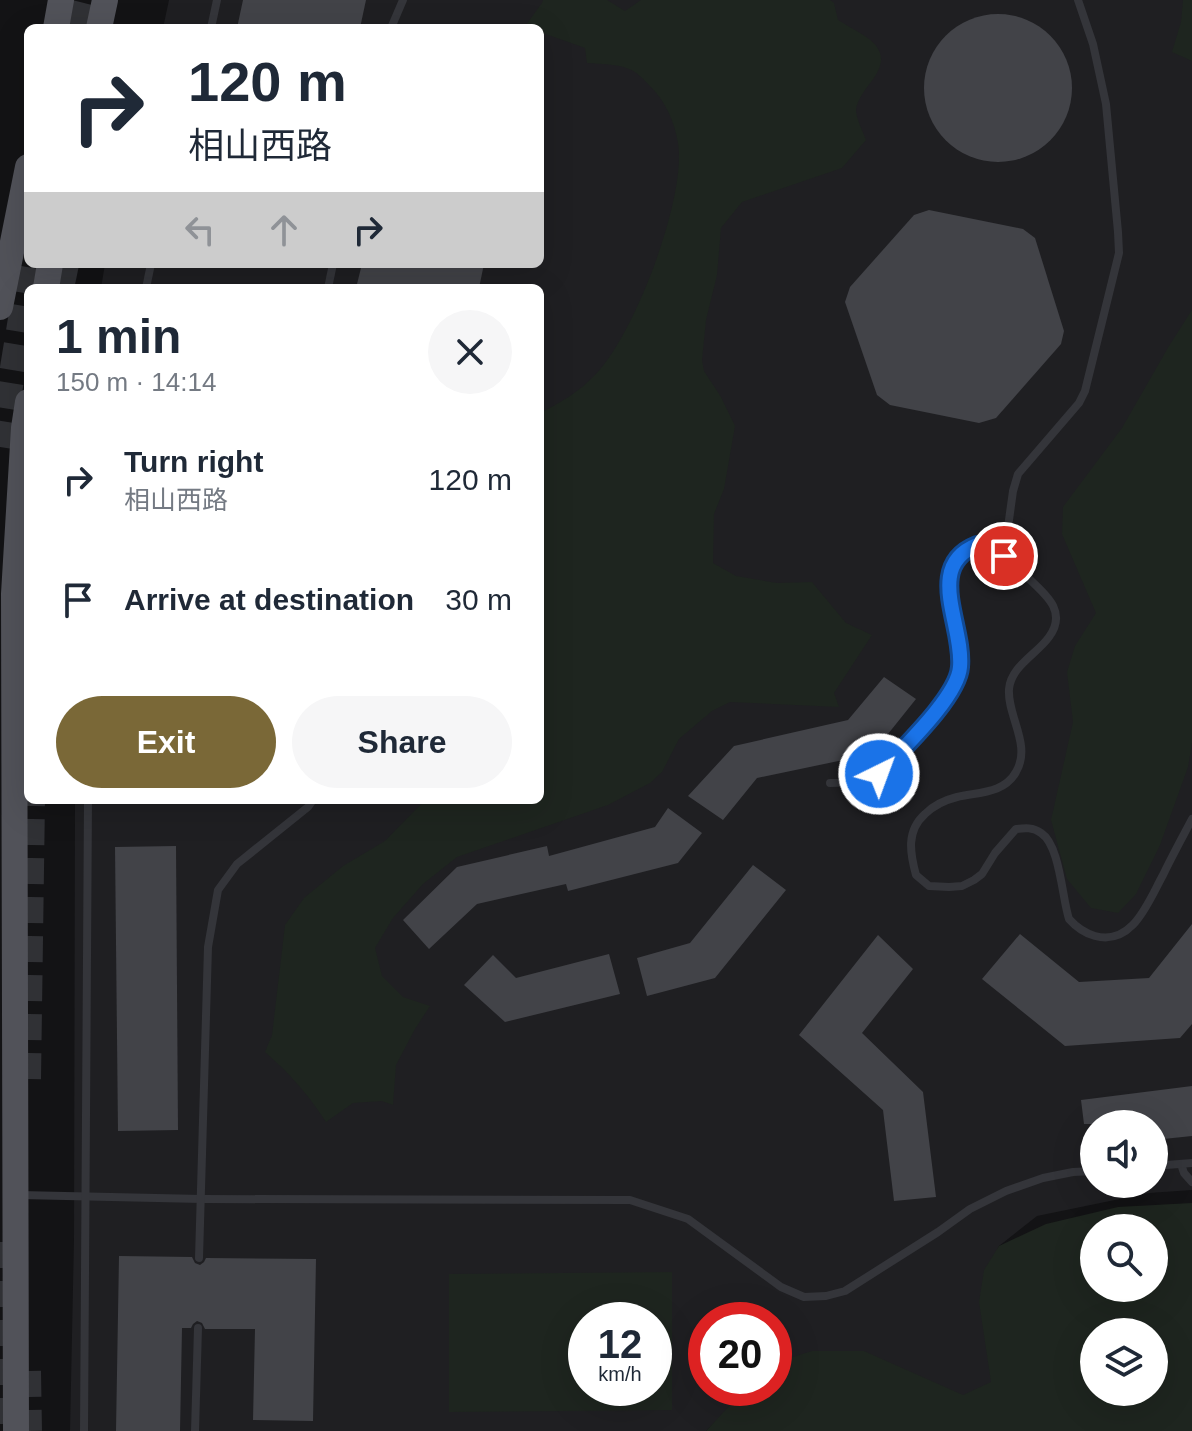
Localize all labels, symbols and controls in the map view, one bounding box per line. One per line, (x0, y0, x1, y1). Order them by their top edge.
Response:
text: 120 m (188, 50, 347, 113)
icon: right (56, 56, 160, 160)
text: 相山西路 (188, 125, 332, 166)
icon: left (178, 208, 222, 252)
icon: ahead (262, 208, 306, 252)
icon: right (346, 208, 390, 252)
text: 1 min (56, 310, 181, 363)
button: close (428, 310, 512, 394)
text: 150 m · 14:14 (56, 367, 216, 397)
text: Turn right (124, 445, 263, 478)
icon: right (56, 458, 100, 502)
text: 120 m (429, 463, 512, 496)
text: 相山西路 (124, 485, 228, 515)
pin (970, 522, 1038, 590)
icon: arrive (982, 534, 1026, 578)
icon: arrive (56, 578, 100, 622)
text: Arrive at destination (124, 583, 414, 616)
text: 30 m (445, 583, 512, 616)
button: Exit (56, 696, 276, 788)
button: Share (292, 696, 512, 788)
position arrow (837, 732, 921, 816)
map controls (1080, 1110, 1168, 1406)
button: sound (1080, 1110, 1168, 1198)
button: search (1080, 1214, 1168, 1302)
speed limit sign: 20 (688, 1302, 792, 1406)
button: layers (1080, 1318, 1168, 1406)
text: 12 (598, 1322, 642, 1366)
text: km/h (598, 1363, 642, 1385)

